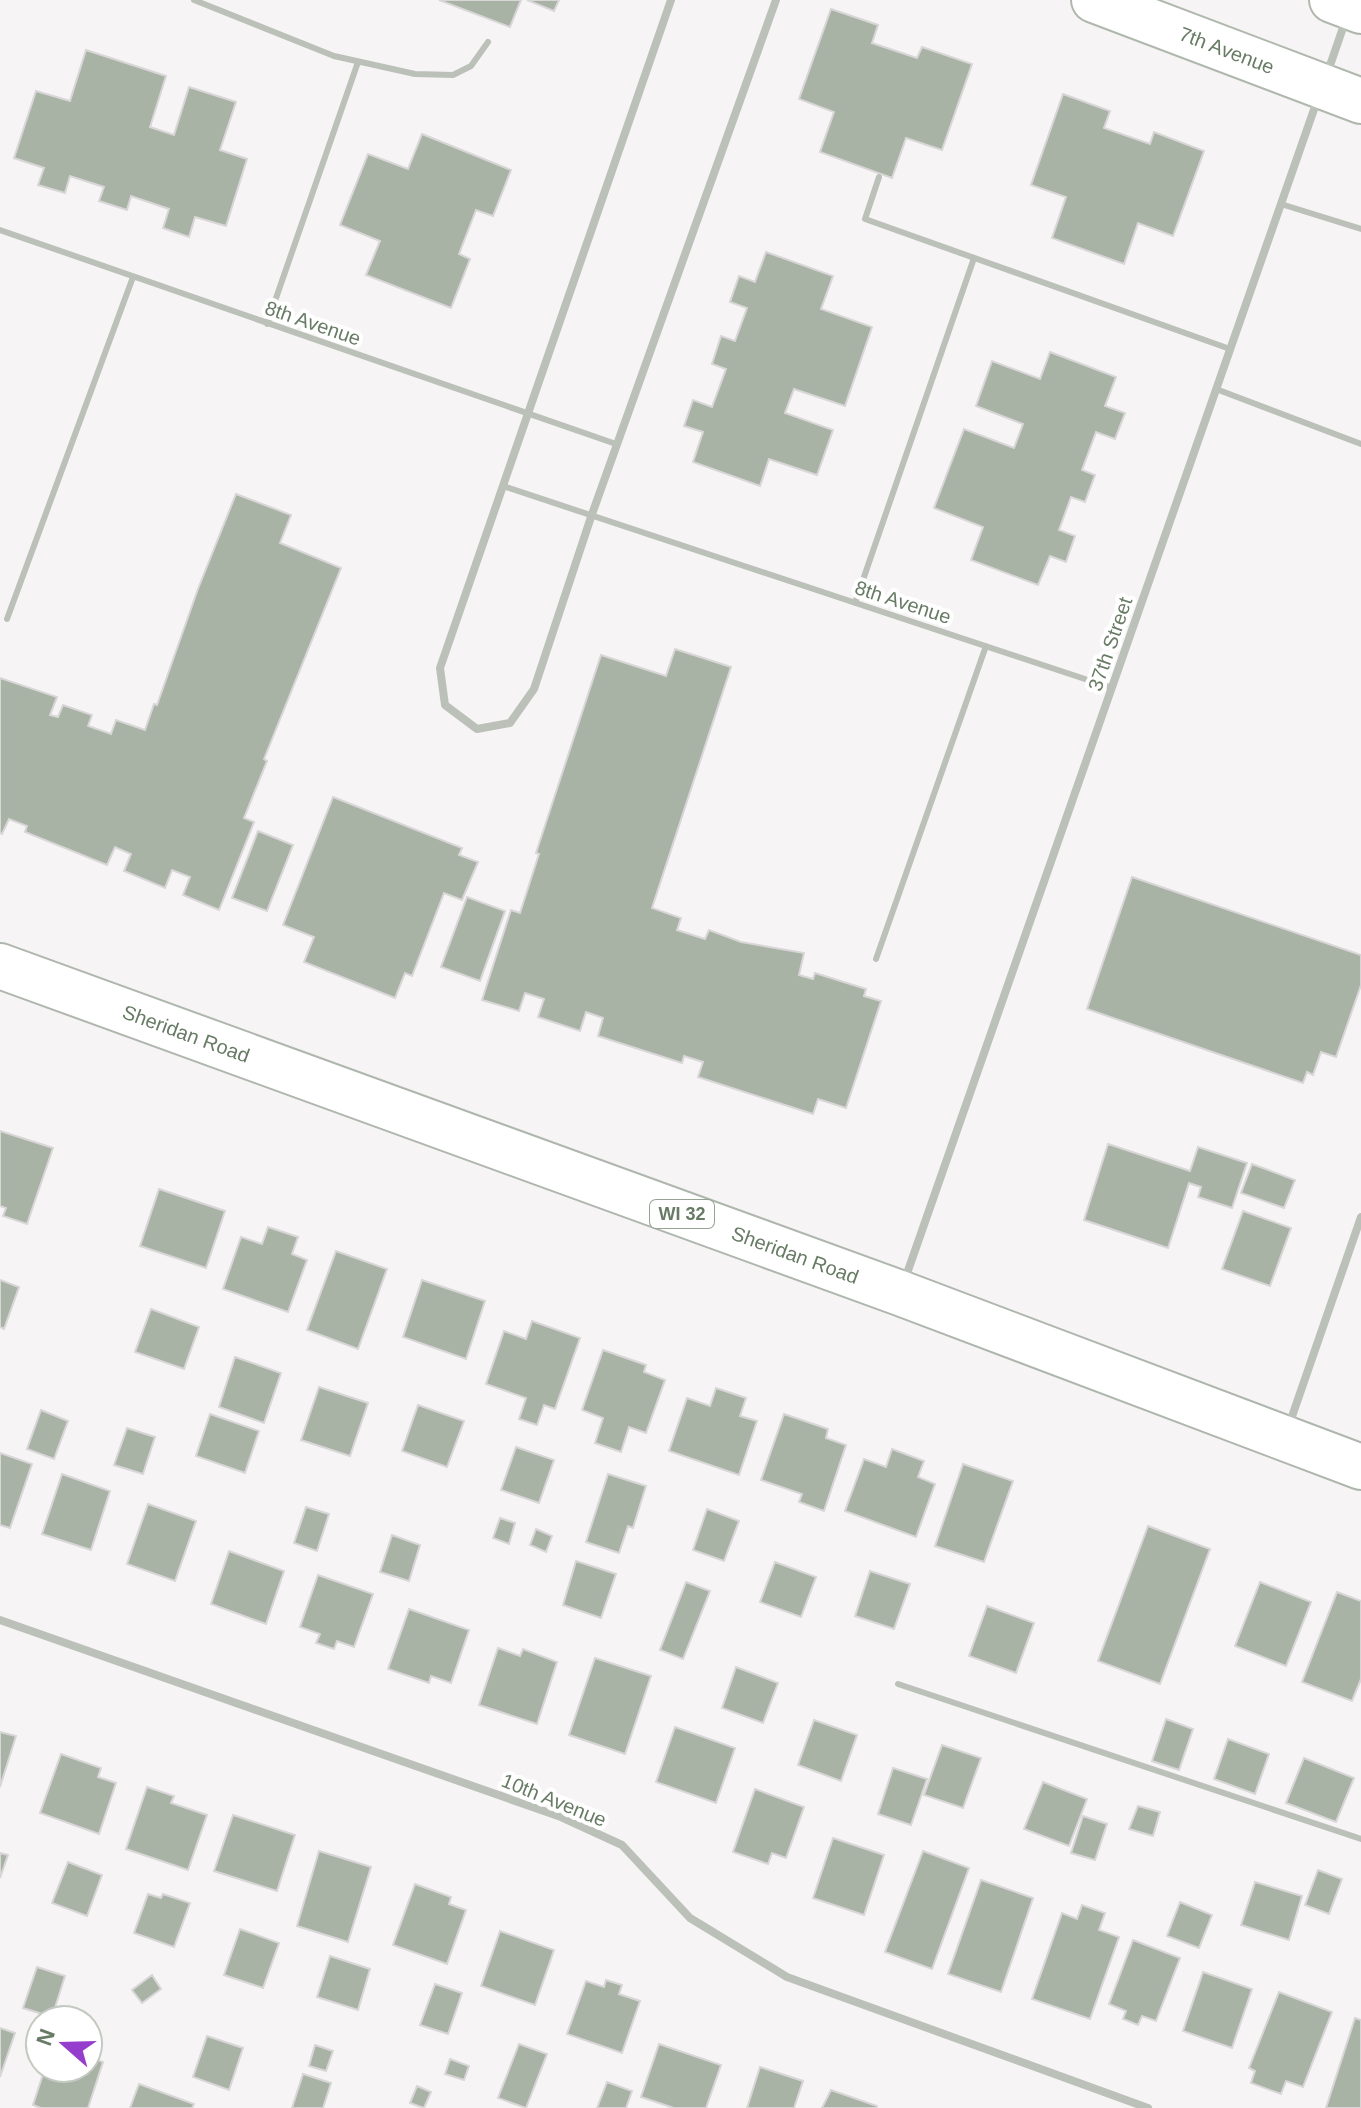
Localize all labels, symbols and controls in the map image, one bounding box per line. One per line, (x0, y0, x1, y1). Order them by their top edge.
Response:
street label: 7th Avenue (1176, 22, 1277, 78)
street label: 8th Avenue (262, 296, 364, 350)
street label: 8th Avenue (852, 576, 954, 628)
street label: 37th Street (1084, 594, 1136, 694)
street label: Sheridan Road (120, 1000, 253, 1067)
road number: WI 32 (650, 1200, 714, 1228)
street label: Sheridan Road (729, 1222, 862, 1288)
street label: 10th Avenue (498, 1769, 610, 1831)
north arrow (24, 2004, 104, 2084)
text: N (31, 2026, 60, 2049)

